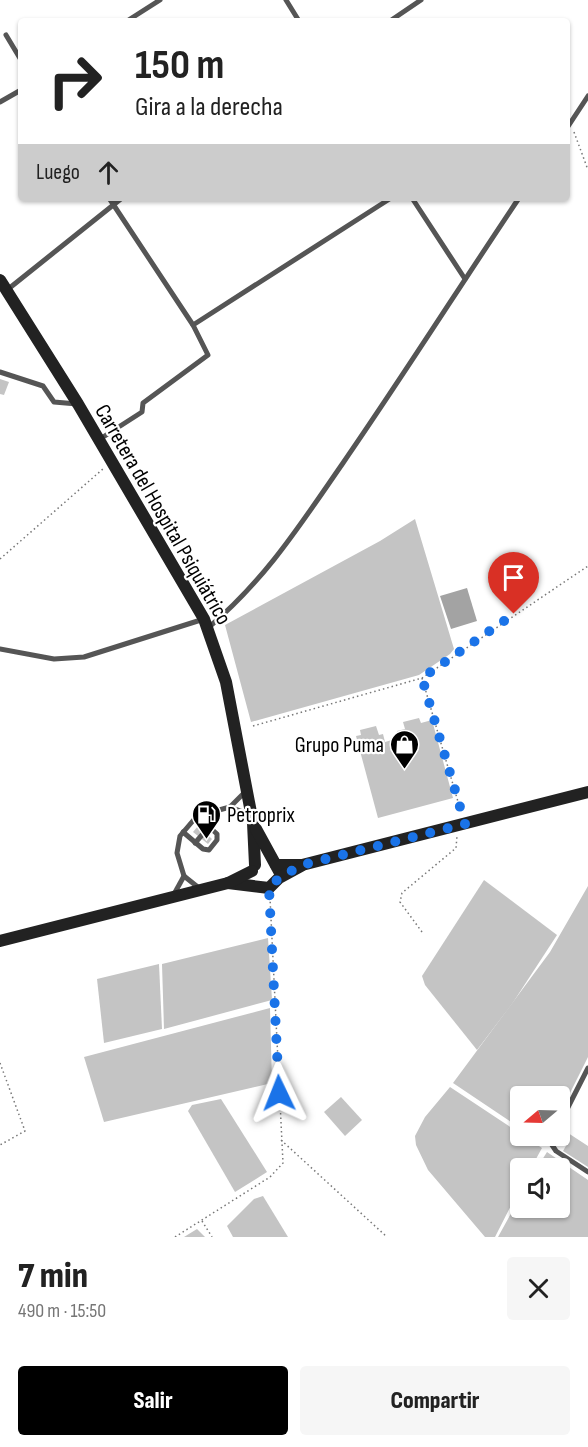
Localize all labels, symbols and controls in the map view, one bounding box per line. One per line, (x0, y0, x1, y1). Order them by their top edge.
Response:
text: 150 m (135, 40, 224, 91)
icon: right (36, 42, 114, 120)
text: Gira a la derecha (135, 91, 283, 123)
icon: ahead (92, 156, 125, 189)
text: Luego (36, 159, 80, 186)
street label: Carretera del Hospital Psiquiátrico (89, 400, 237, 630)
pin (488, 552, 539, 614)
icon: arrive (497, 561, 530, 594)
shop icon: Grupo Puma (389, 728, 421, 770)
place label: Grupo Puma (295, 732, 384, 759)
fuel station icon: Petroprix (190, 798, 222, 840)
place label: Petroprix (227, 802, 295, 829)
position arrow (247, 1061, 311, 1125)
north arrow (510, 1086, 570, 1146)
map controls (510, 1086, 570, 1218)
button: sound (510, 1158, 570, 1218)
text: 7 min (18, 1255, 88, 1298)
button: close (507, 1257, 570, 1320)
text: 490 m · 15:50 (18, 1299, 106, 1323)
button: Salir (18, 1366, 288, 1435)
button: Compartir (300, 1366, 570, 1435)

